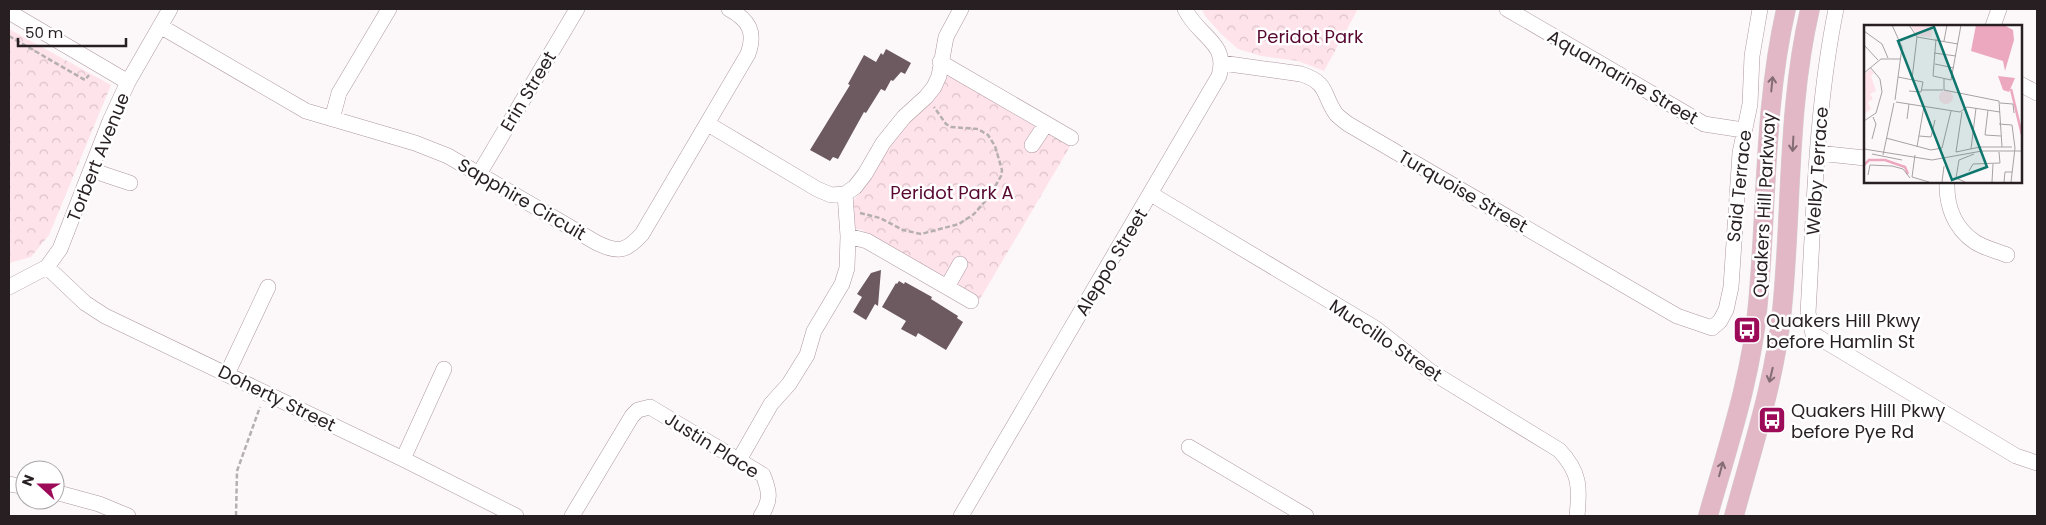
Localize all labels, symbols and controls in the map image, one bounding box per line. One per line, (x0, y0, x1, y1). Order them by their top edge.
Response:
scale bar (18, 15, 125, 47)
text: 50 m (25, 22, 63, 43)
park label: Peridot Park (1257, 24, 1364, 49)
street label: Aquamarine Street (1543, 24, 1703, 130)
inset map (1864, 25, 2021, 182)
street label: Erin Street (494, 46, 562, 136)
one-way arrow (1767, 76, 1777, 92)
street label: Torbert Avenue (61, 89, 135, 225)
street label: Welby Terrace (1800, 106, 1834, 236)
street label: Quakers Hill Parkway (1747, 112, 1781, 298)
street label: Said Terrace (1721, 129, 1757, 243)
one-way arrow (1788, 135, 1797, 151)
street label: Turquoise Street (1394, 144, 1532, 238)
street label: Sapphire Circuit (453, 152, 591, 246)
park label: Peridot Park A (890, 180, 1014, 205)
street label: Aleppo Street (1069, 204, 1153, 320)
street label: Muccillo Street (1325, 293, 1447, 387)
place label: Quakers Hill Pkwy before Hamlin St (1766, 308, 1920, 354)
bus stop icon: Quakers Hill Pkwy before Hamlin St (1732, 315, 1762, 345)
street label: Doherty Street (214, 359, 340, 437)
one-way arrow (1766, 366, 1775, 382)
place label: Quakers Hill Pkwy before Pye Rd (1791, 398, 1945, 444)
bus stop icon: Quakers Hill Pkwy before Pye Rd (1757, 405, 1787, 435)
street label: Justin Place (660, 406, 764, 484)
north arrow (15, 460, 65, 510)
one-way arrow (1717, 462, 1727, 478)
text: N (17, 472, 39, 489)

